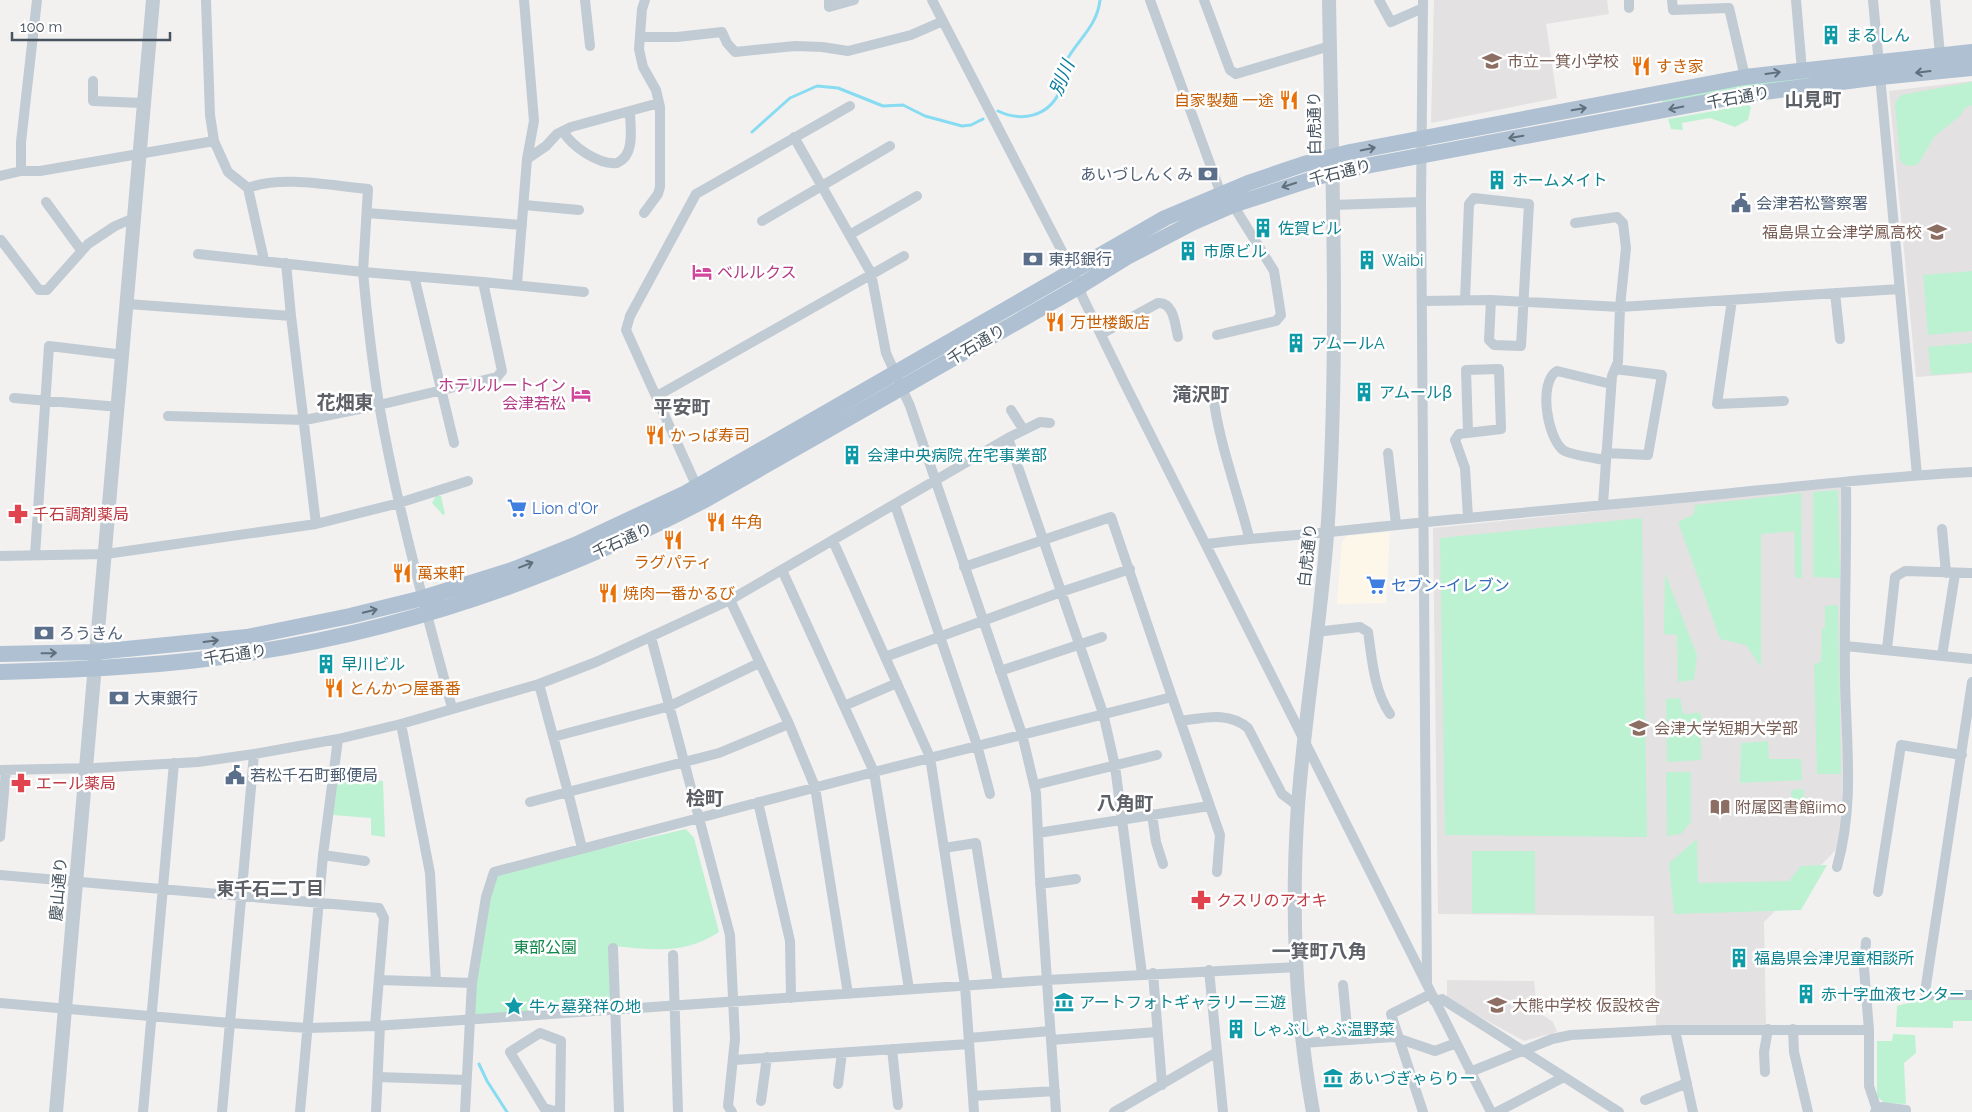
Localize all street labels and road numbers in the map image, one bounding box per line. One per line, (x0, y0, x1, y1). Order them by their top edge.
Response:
street label: 千石通り (1705, 83, 1771, 112)
street label: 白虎通り (1304, 91, 1325, 155)
street label: 千石通り (1307, 156, 1373, 189)
street label: 千石通り (944, 320, 1009, 369)
street label: 千石通り (589, 519, 655, 562)
street label: 白虎通り (1295, 522, 1320, 588)
street label: 千石通り (202, 641, 268, 668)
street label: 慶山通り (46, 856, 71, 922)

